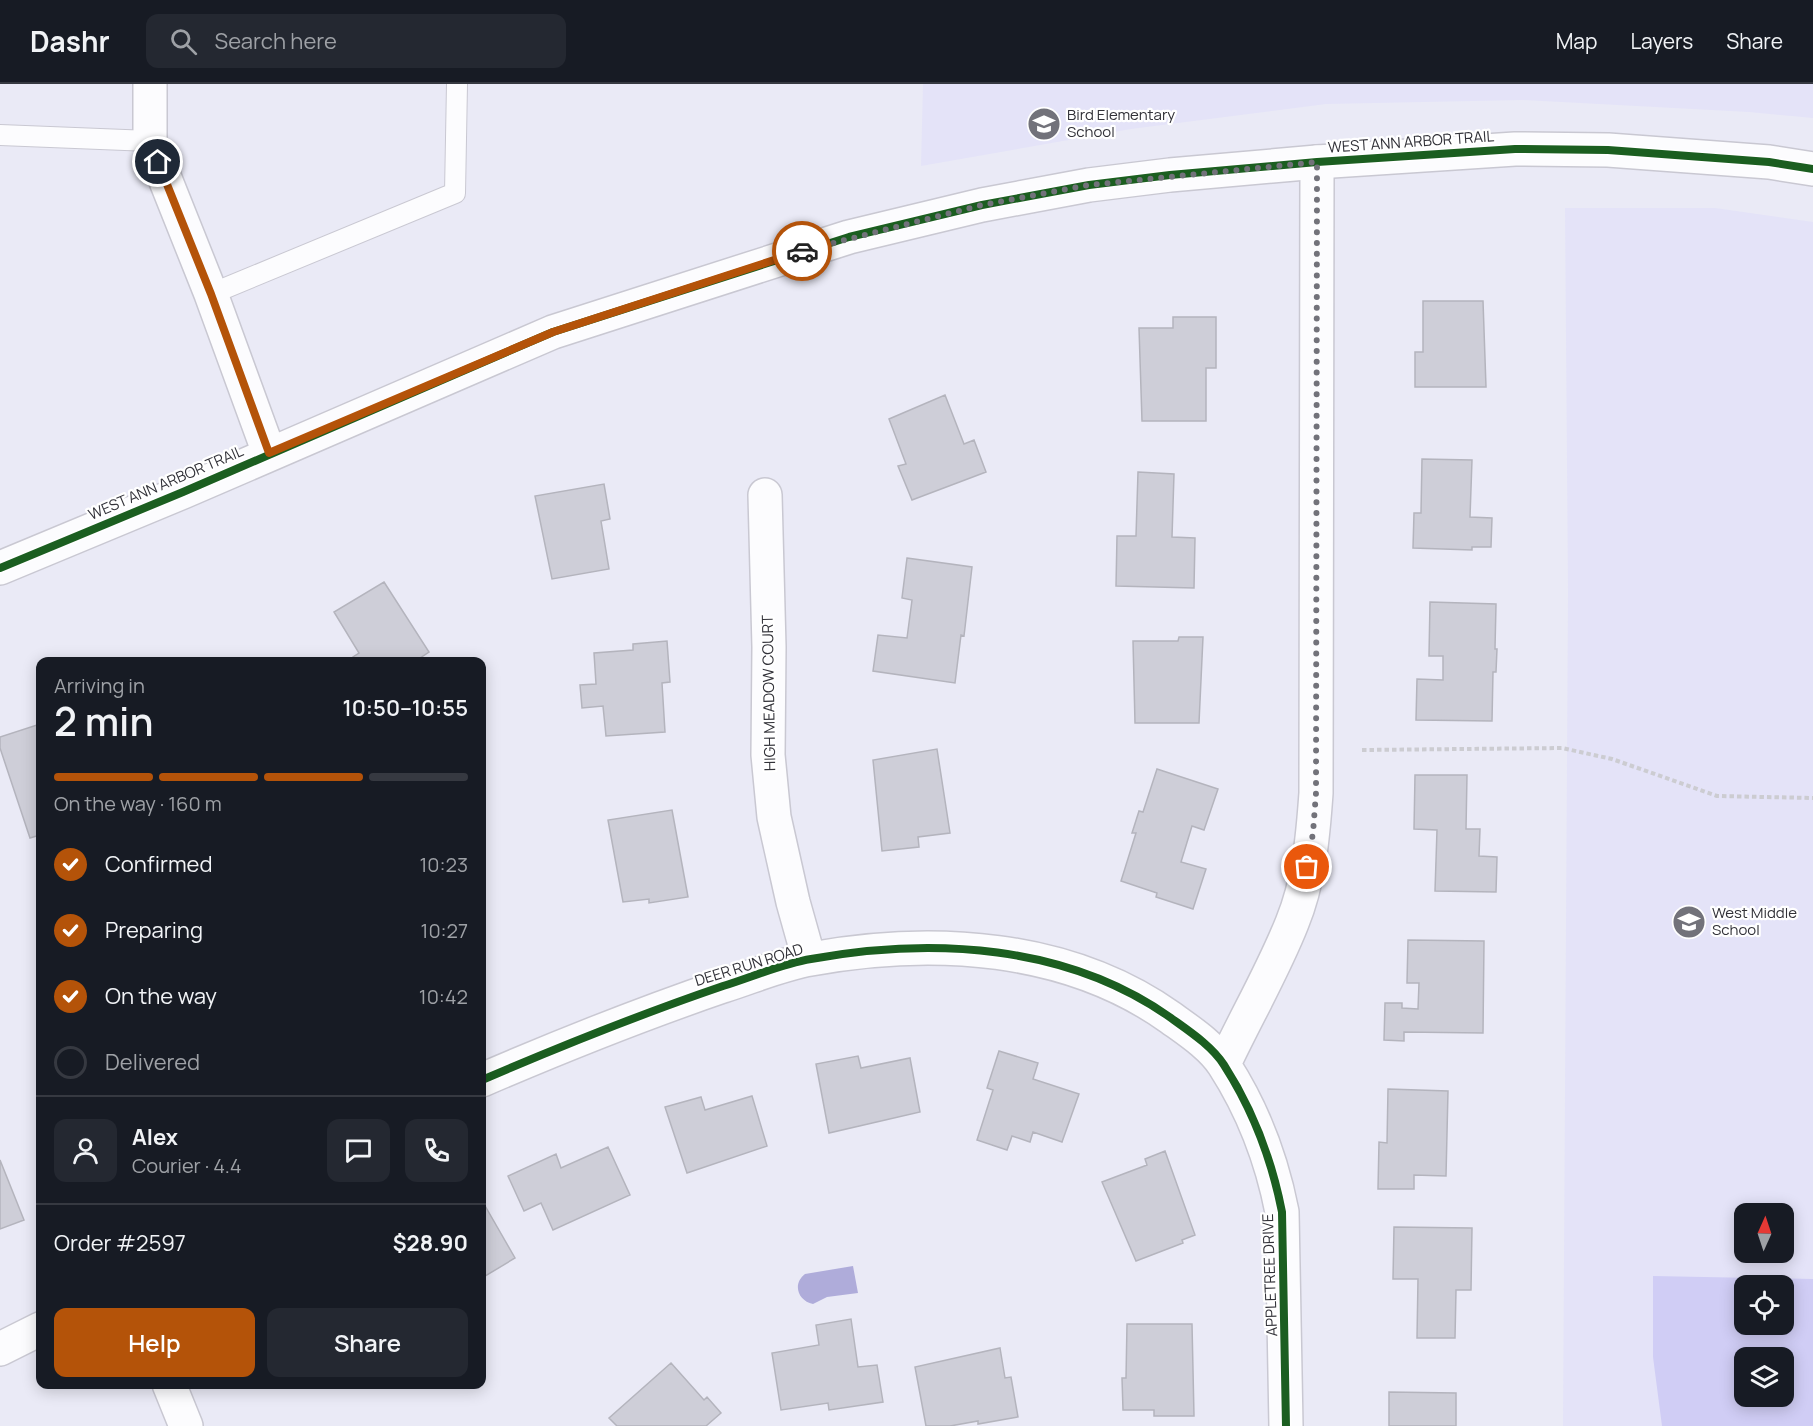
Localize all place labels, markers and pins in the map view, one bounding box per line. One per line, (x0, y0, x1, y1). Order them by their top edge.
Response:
place label: Bird Elementary School (1067, 104, 1175, 142)
school or university icon: Bird Elementary School (1026, 106, 1062, 142)
pin (132, 136, 183, 187)
pin (1281, 841, 1332, 892)
place label: West Middle School (1712, 902, 1797, 940)
school or university icon: West Middle School (1671, 904, 1707, 940)

